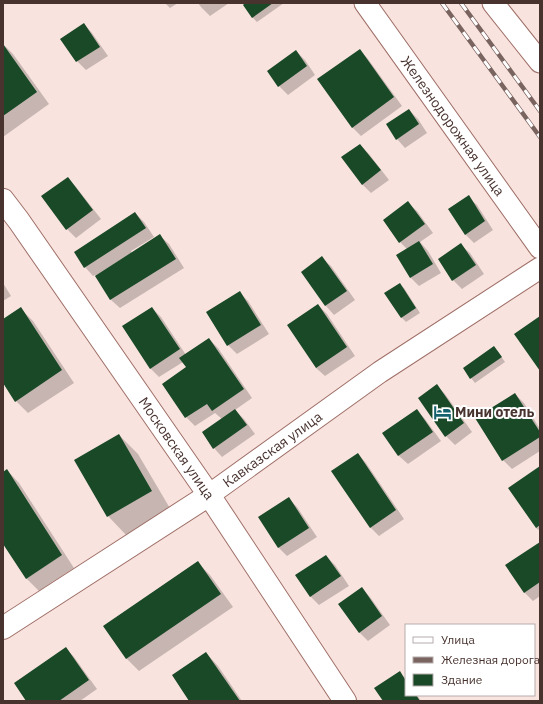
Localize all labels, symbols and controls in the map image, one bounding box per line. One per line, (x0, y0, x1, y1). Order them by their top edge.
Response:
street label: Железнодорожная улица (397, 52, 509, 200)
street label: Московская улица (135, 393, 219, 504)
hotel icon: Мини отель (432, 402, 452, 422)
place label: Мини отель (455, 403, 535, 421)
street label: Кавказская улица (219, 407, 326, 491)
legend (405, 624, 535, 696)
text: Улица (441, 632, 475, 647)
text: Железная дорога (441, 652, 541, 667)
text: Здание (441, 672, 483, 687)

